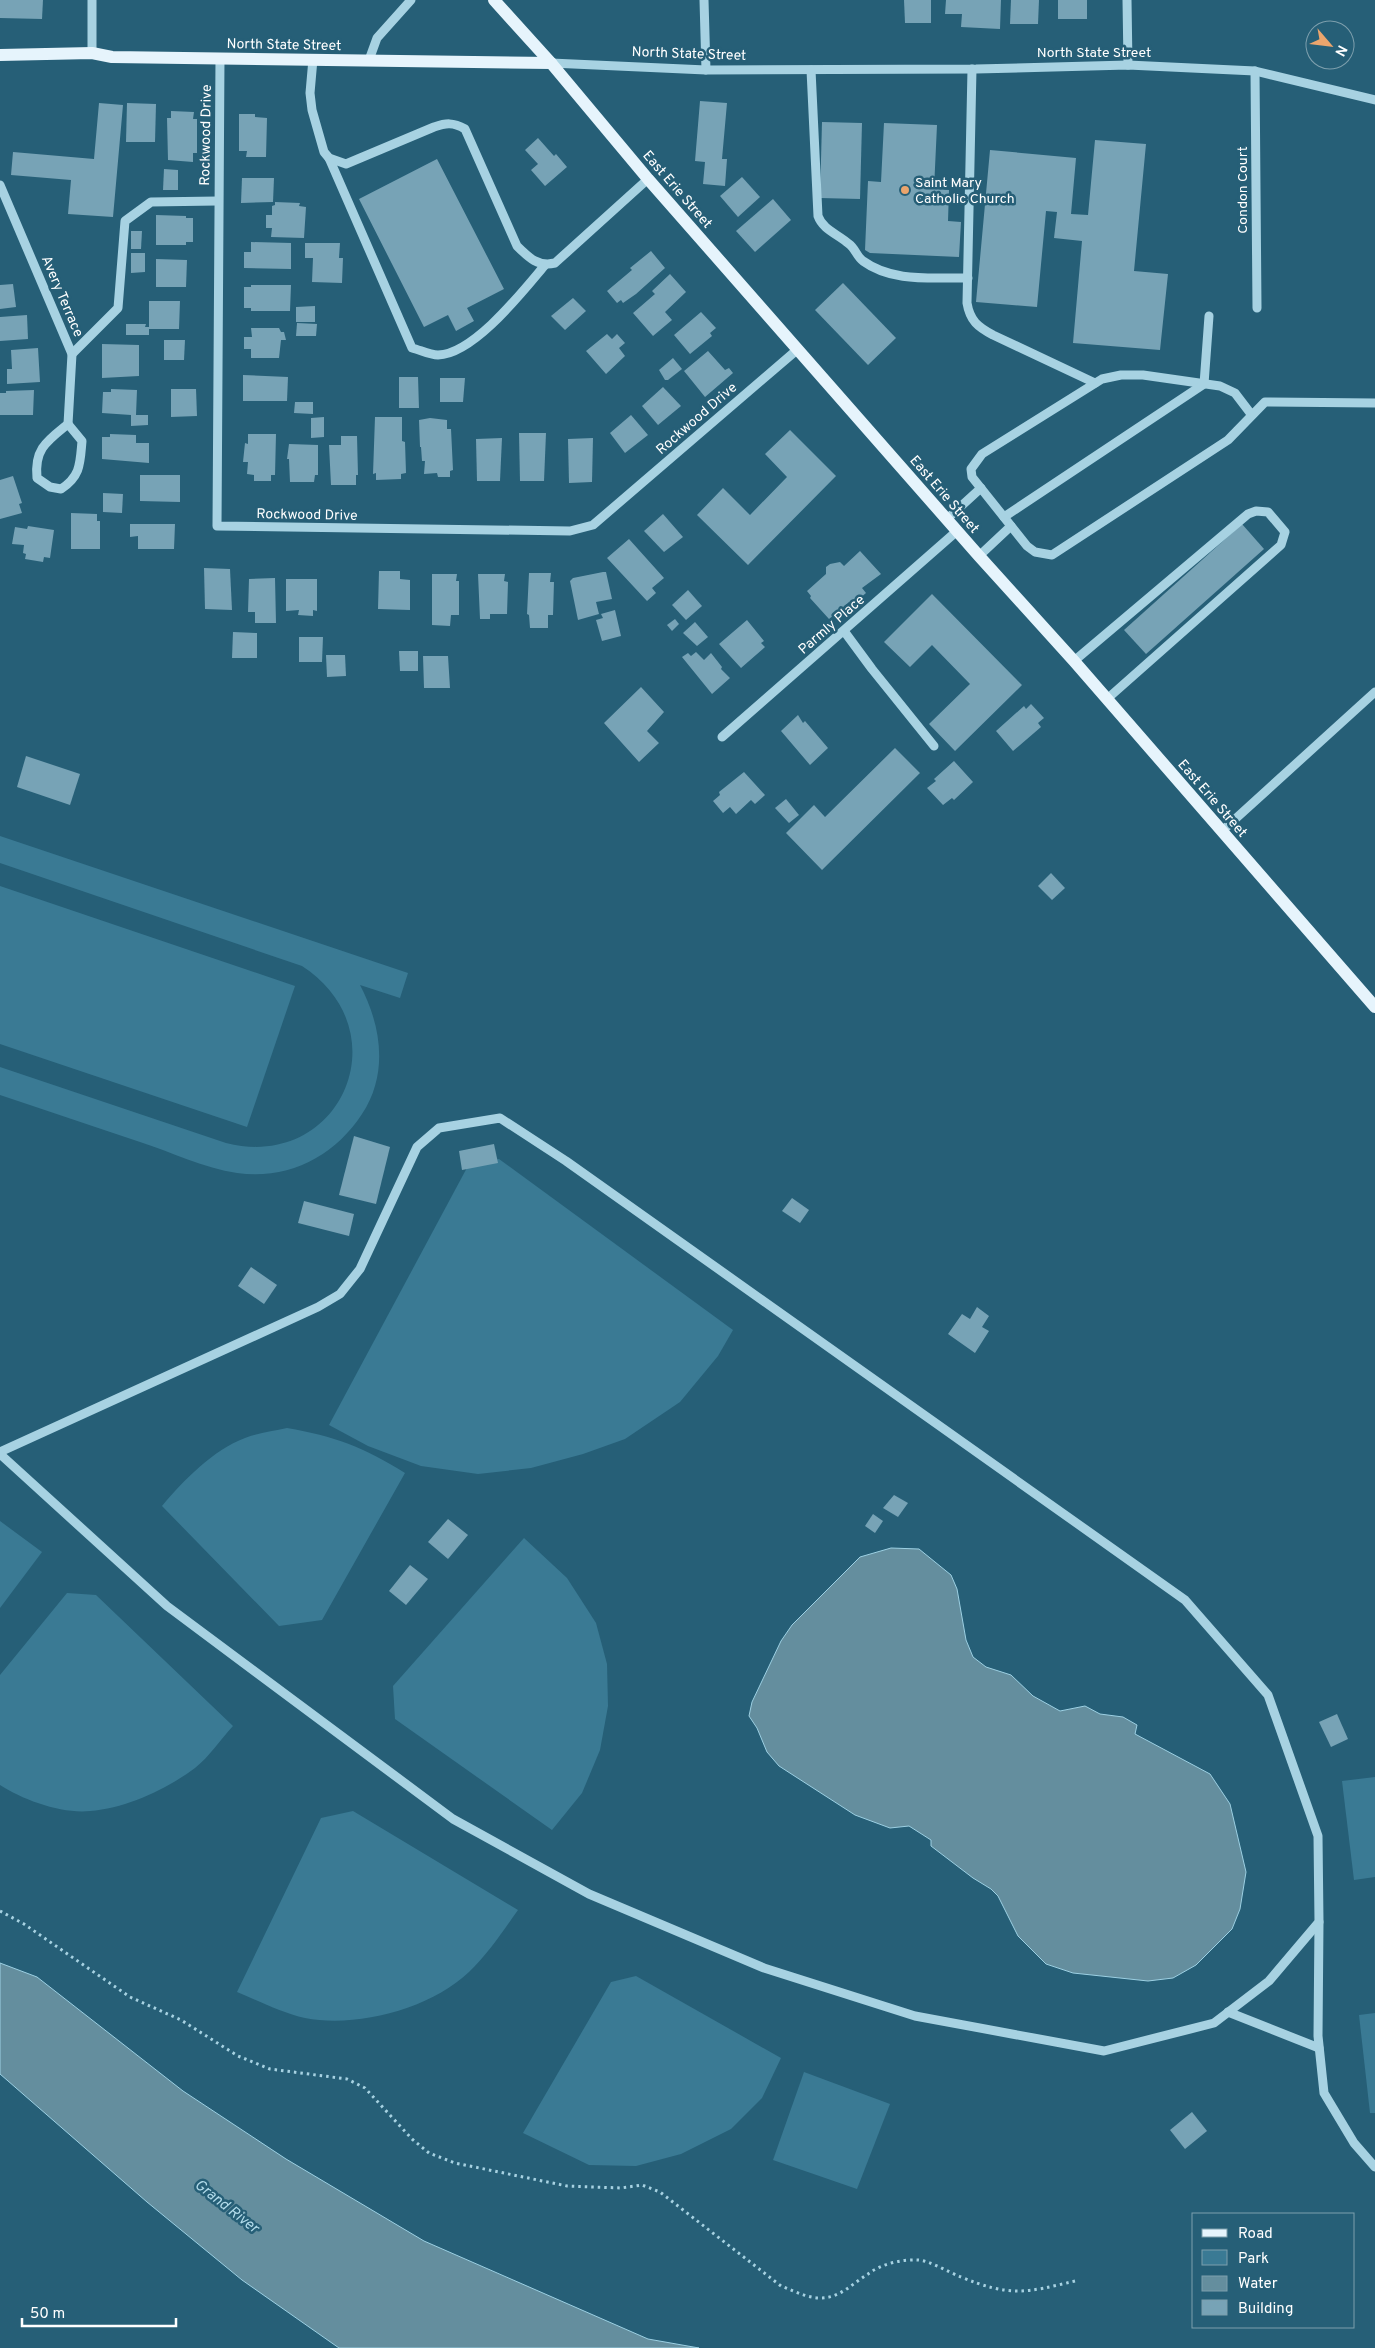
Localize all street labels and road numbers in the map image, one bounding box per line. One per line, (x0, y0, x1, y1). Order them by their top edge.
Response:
street label: North State Street (227, 36, 341, 55)
street label: North State Street (631, 44, 747, 65)
street label: North State Street (1037, 45, 1151, 62)
street label: Rockwood Drive (197, 84, 216, 186)
street label: Condon Court (1235, 146, 1252, 234)
street label: East Erie Street (639, 148, 715, 232)
street label: Avery Terrace (37, 253, 86, 340)
street label: Rockwood Drive (653, 379, 741, 459)
street label: East Erie Street (906, 453, 982, 537)
street label: Rockwood Drive (256, 506, 358, 525)
street label: Parmly Place (795, 592, 869, 659)
street label: East Erie Street (1174, 757, 1250, 841)

